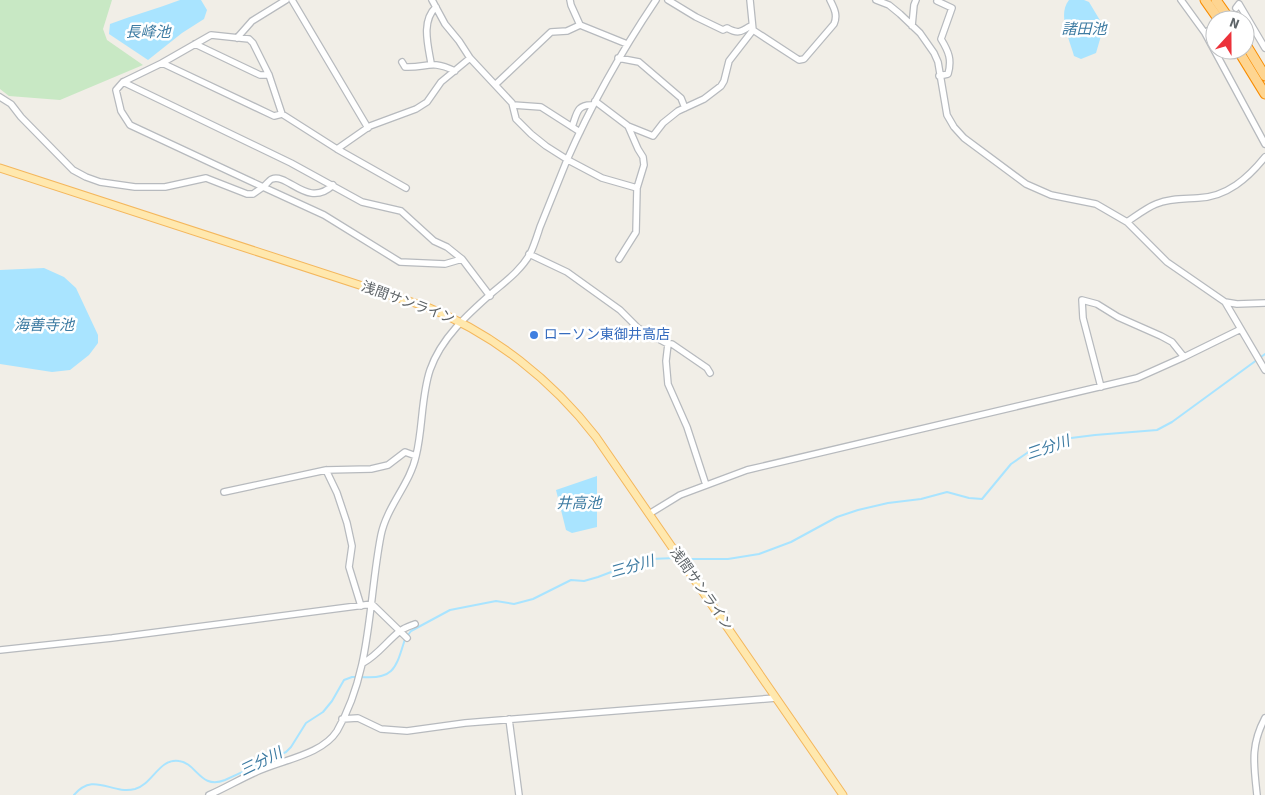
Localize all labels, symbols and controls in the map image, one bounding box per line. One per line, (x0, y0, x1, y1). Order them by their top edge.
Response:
north arrow (1205, 10, 1255, 60)
text: N (1226, 13, 1242, 35)
water label: 諸田池 (1061, 19, 1108, 40)
water label: 長峰池 (125, 22, 172, 43)
street label: 浅間サンライン (359, 277, 457, 329)
water label: 海善寺池 (14, 315, 76, 336)
place label: ローソン東御井高店 (544, 325, 670, 345)
marker: ローソン東御井高店 (528, 329, 540, 341)
water label: 三分川 (1023, 430, 1075, 465)
water label: 井高池 (556, 493, 603, 514)
street label: 浅間サンライン (665, 543, 737, 635)
water label: 三分川 (607, 550, 658, 583)
water label: 三分川 (236, 742, 288, 781)

